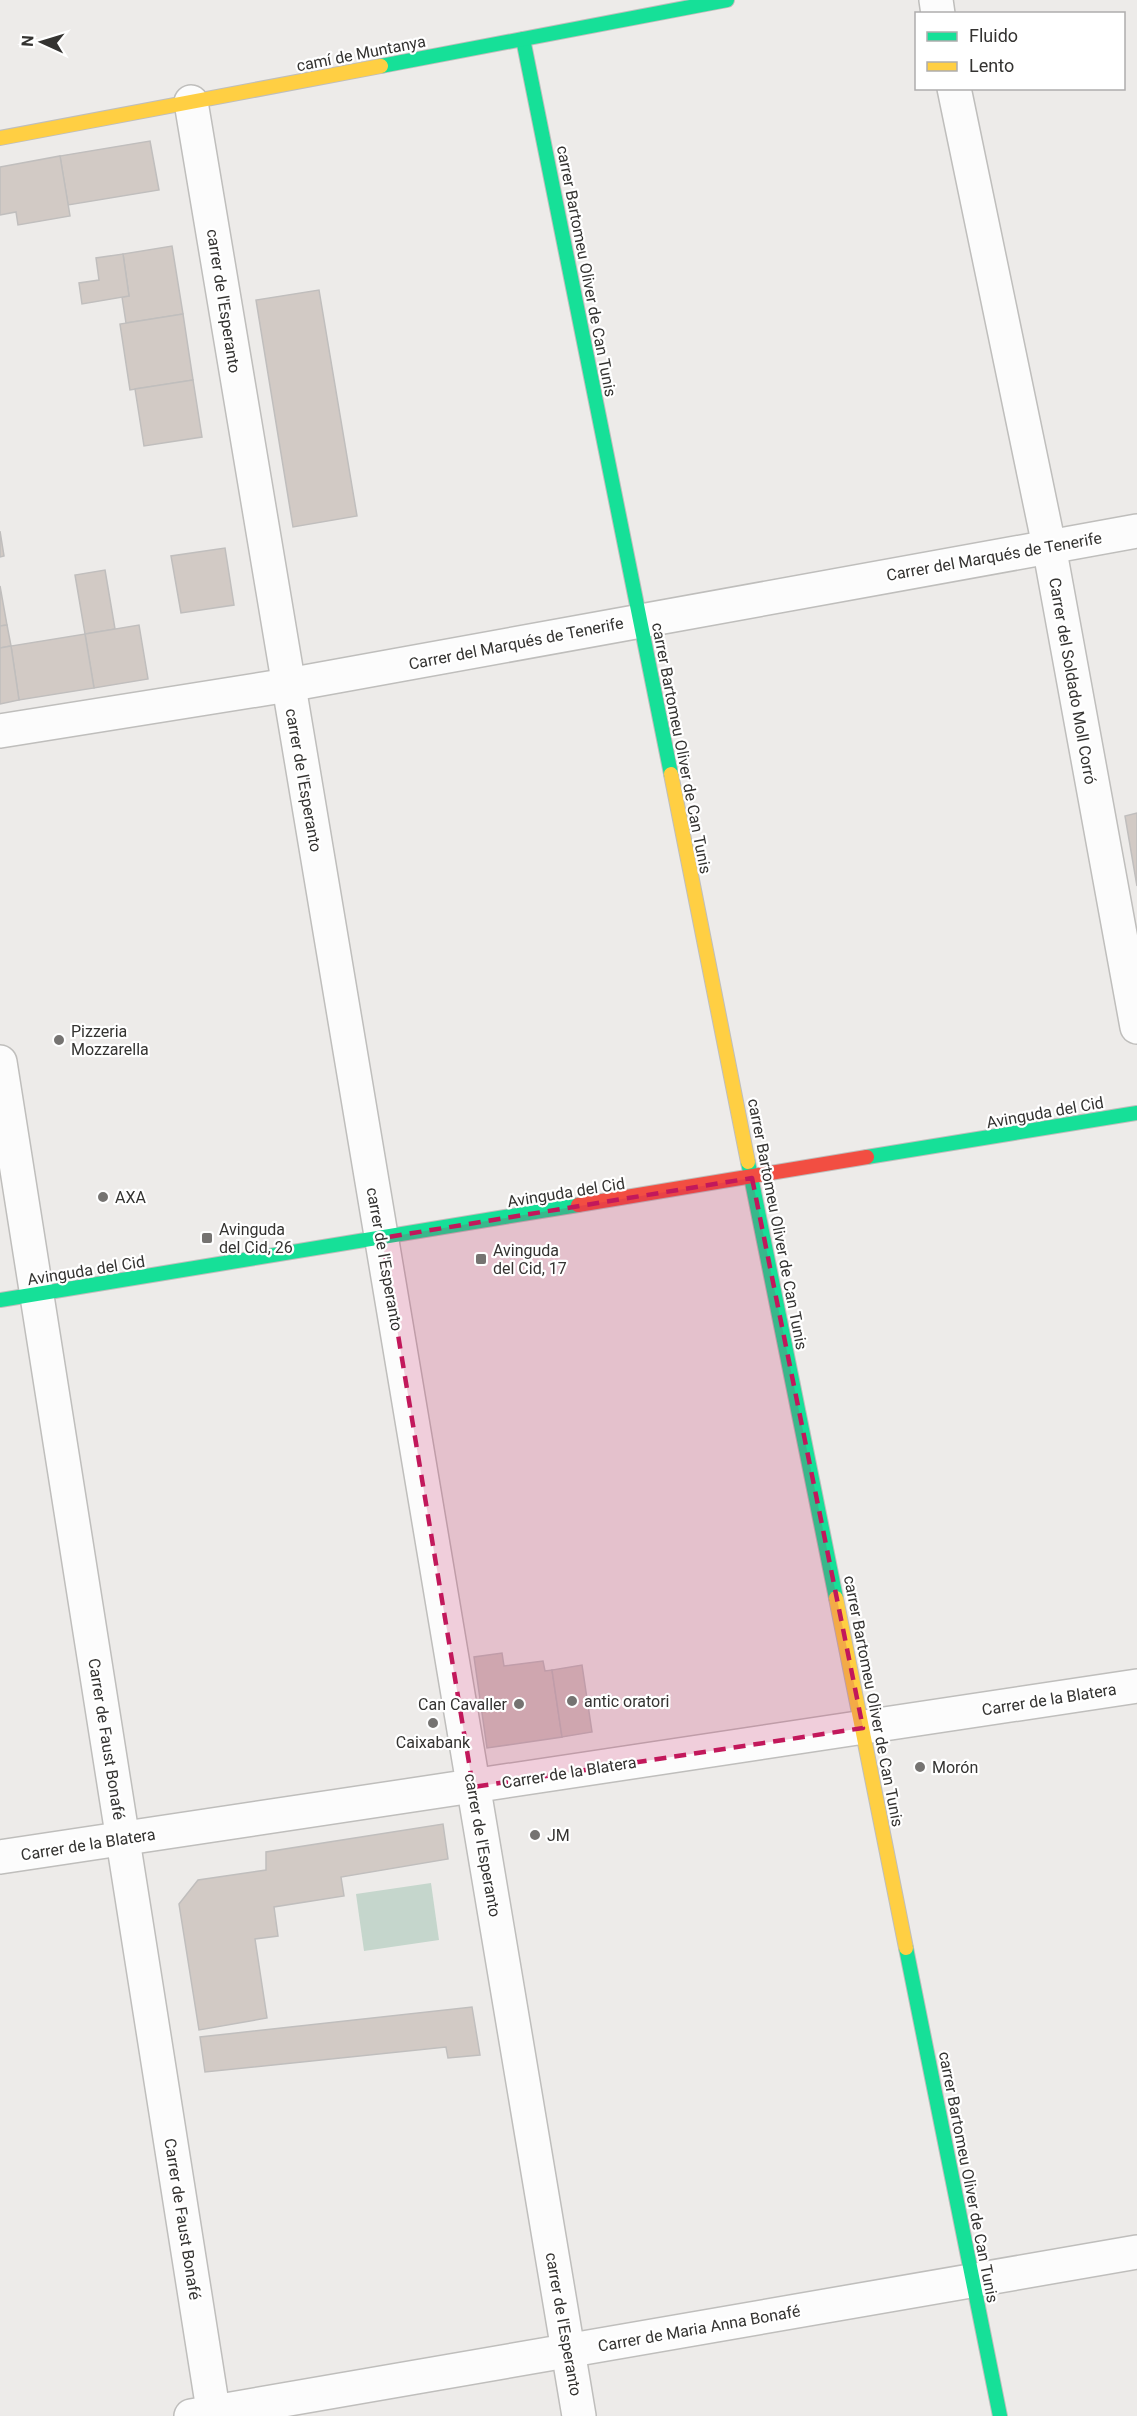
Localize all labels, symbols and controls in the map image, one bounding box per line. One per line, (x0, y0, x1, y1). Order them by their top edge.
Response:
north arrow (12, 12, 72, 72)
legend (915, 12, 1125, 90)
text: Fluido (969, 25, 1018, 46)
street label: camí de Muntanya (295, 32, 427, 75)
text: N (18, 35, 37, 47)
text: Lento (969, 55, 1014, 76)
street label: carrer Bartomeu Oliver de Can Tunis (553, 144, 620, 398)
street label: carrer de l'Esperanto (203, 228, 244, 374)
street label: Carrer del Marqués de Tenerife (885, 528, 1103, 585)
street label: Carrer del Soldado Moll Corró (1045, 576, 1100, 786)
street label: Carrer del Marqués de Tenerife (407, 613, 625, 674)
street label: carrer Bartomeu Oliver de Can Tunis (648, 621, 715, 875)
street label: carrer de l'Esperanto (282, 707, 325, 853)
place label: Pizzeria Mozzarella (71, 1022, 149, 1059)
marker: Pizzeria Mozzarella (52, 1033, 66, 1047)
street label: Avinguda del Cid (985, 1093, 1105, 1132)
street label: carrer Bartomeu Oliver de Can Tunis (744, 1097, 811, 1351)
street label: Avinguda del Cid (506, 1174, 626, 1211)
street label: carrer de l'Esperanto (363, 1186, 406, 1332)
place label: AXA (115, 1188, 146, 1207)
marker: AXA (96, 1190, 110, 1204)
place label: Avinguda del Cid, 26 (219, 1220, 293, 1257)
marker: Avinguda del Cid, 26 (200, 1231, 214, 1245)
place label: Avinguda del Cid, 17 (493, 1241, 567, 1278)
street label: Avinguda del Cid (26, 1252, 146, 1289)
marker: Avinguda del Cid, 17 (474, 1252, 488, 1266)
street label: carrer Bartomeu Oliver de Can Tunis (840, 1574, 907, 1828)
street label: Carrer de Faust Bonafé (84, 1657, 129, 1821)
street label: Carrer de la Blatera (981, 1679, 1118, 1720)
place label: antic oratori (584, 1692, 669, 1711)
marker: antic oratori (565, 1694, 579, 1708)
place label: Can Cavaller (418, 1695, 508, 1714)
marker: Can Cavaller (512, 1697, 526, 1711)
marker: Caixabank (426, 1716, 440, 1730)
place label: Caixabank (396, 1733, 471, 1752)
street label: Carrer de la Blatera (501, 1752, 638, 1793)
place label: Morón (932, 1758, 978, 1777)
marker: Morón (913, 1760, 927, 1774)
street label: carrer de l'Esperanto (461, 1772, 504, 1918)
street label: Carrer de la Blatera (20, 1824, 157, 1865)
place label: JM (547, 1826, 570, 1845)
marker: JM (528, 1828, 542, 1842)
street label: carrer Bartomeu Oliver de Can Tunis (935, 2050, 1002, 2304)
street label: Carrer de Faust Bonafé (160, 2137, 205, 2301)
street label: carrer de l'Esperanto (542, 2251, 585, 2397)
street label: Carrer de Maria Anna Bonafé (596, 2301, 802, 2356)

